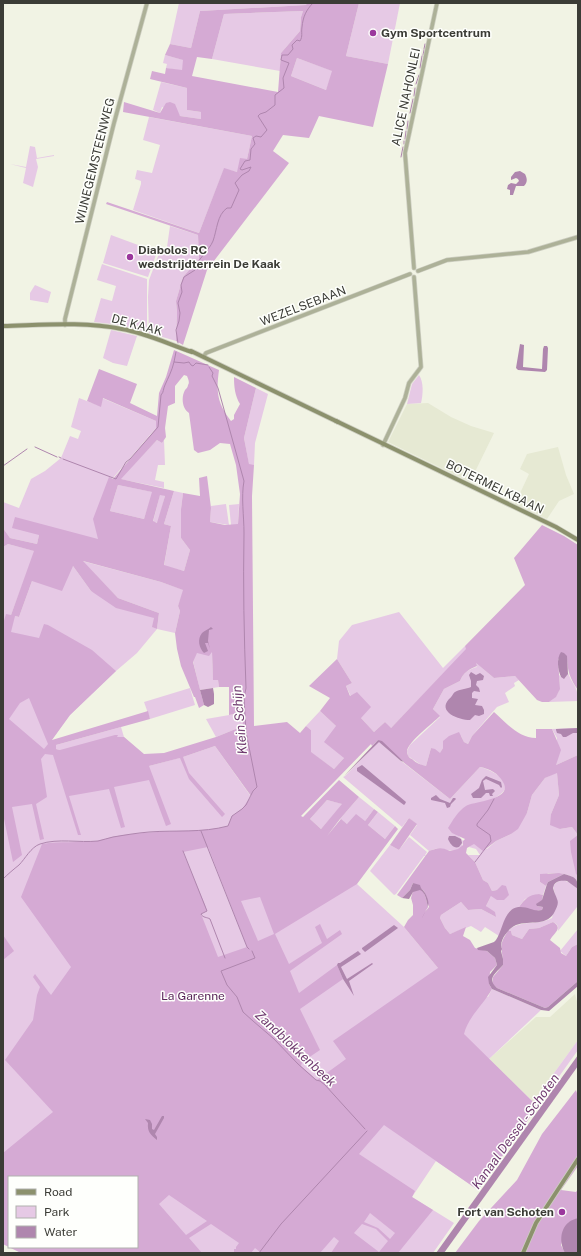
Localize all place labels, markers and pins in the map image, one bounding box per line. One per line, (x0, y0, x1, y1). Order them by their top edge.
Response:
place label: Gym Sportcentrum (381, 26, 491, 40)
marker: Gym Sportcentrum (368, 28, 378, 38)
place label: Diabolos RC wedstrijdterrein De Kaak (138, 243, 281, 271)
marker: Diabolos RC wedstrijdterrein De Kaak (125, 252, 135, 262)
place label: Fort van Schoten (457, 1205, 554, 1219)
marker: Fort van Schoten (557, 1207, 567, 1217)

